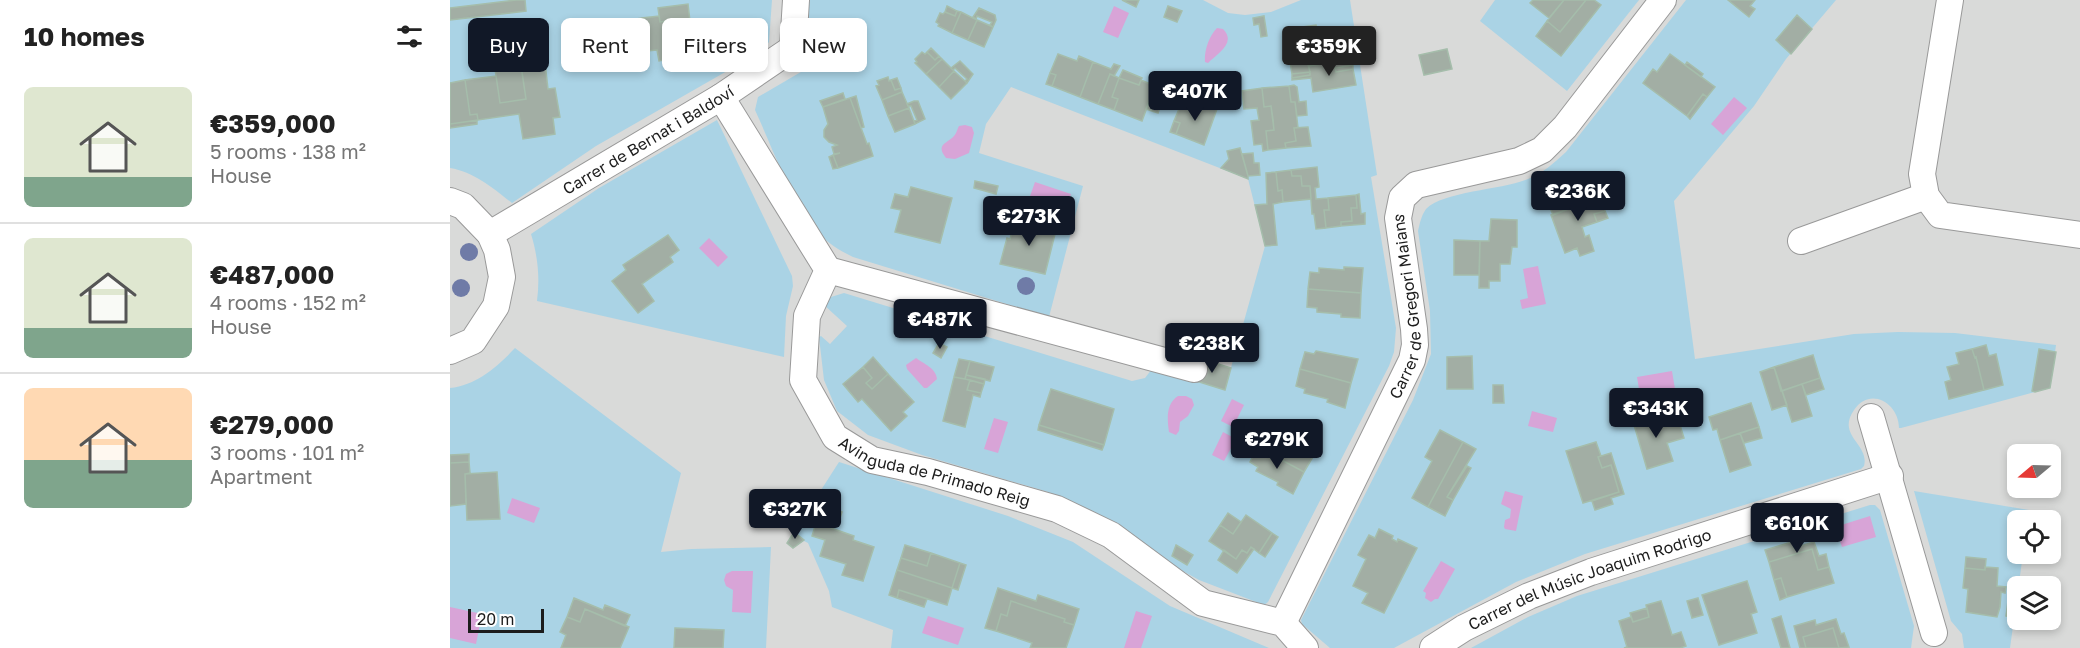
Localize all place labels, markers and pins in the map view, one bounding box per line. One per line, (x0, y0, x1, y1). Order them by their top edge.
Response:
pin: €359K (1287, 26, 1371, 77)
pin: €407K (1153, 71, 1237, 122)
pin: €236K (1536, 171, 1620, 222)
pin: €273K (987, 196, 1071, 247)
pin: €487K (898, 299, 982, 350)
pin: €238K (1170, 323, 1254, 374)
pin: €343K (1614, 388, 1698, 439)
pin: €279K (1235, 419, 1319, 470)
pin: €327K (753, 489, 837, 540)
pin: €610K (1755, 503, 1839, 554)

